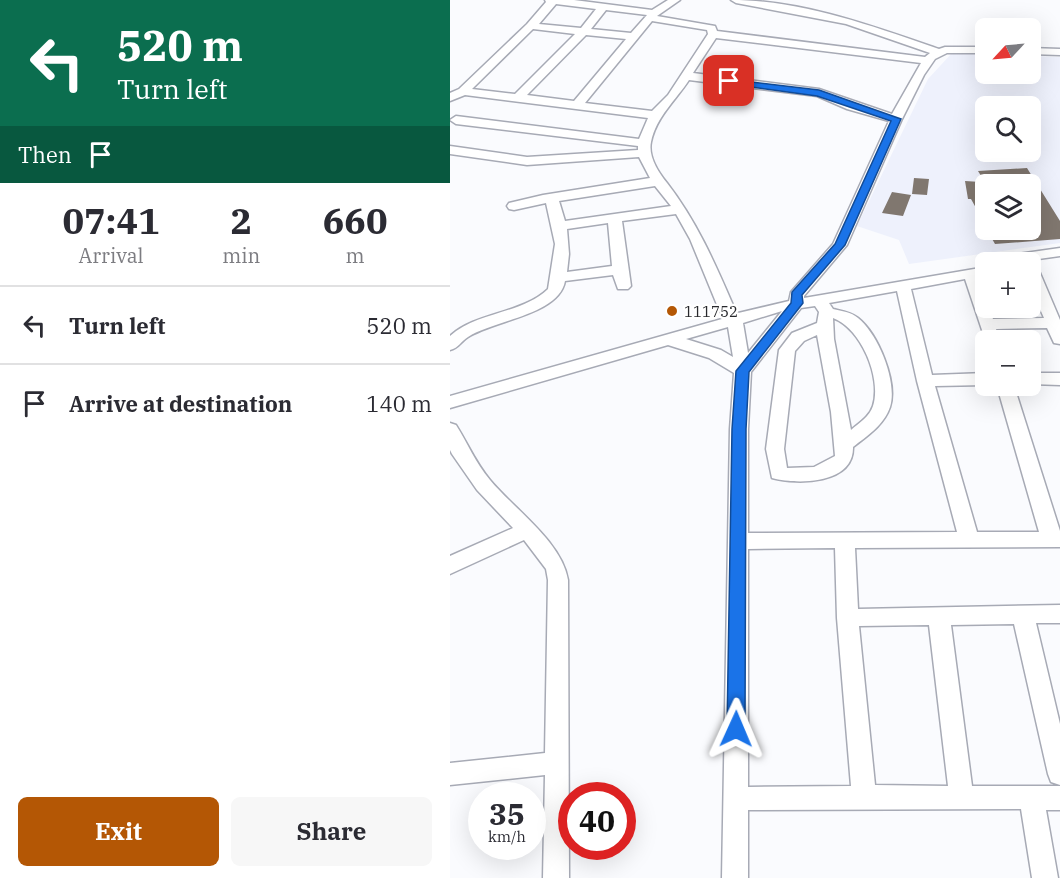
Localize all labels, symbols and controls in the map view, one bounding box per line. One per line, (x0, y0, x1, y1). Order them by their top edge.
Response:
text: 520 m (117, 18, 243, 73)
north arrow (975, 18, 1041, 84)
map controls (975, 18, 1041, 396)
icon: left (18, 24, 96, 102)
pin (703, 55, 754, 106)
icon: arrive (712, 64, 745, 97)
text: Turn left (117, 71, 228, 106)
button: search (975, 96, 1041, 162)
icon: arrive (84, 138, 117, 171)
text: Then (18, 140, 72, 169)
button: layers (975, 174, 1041, 240)
text: 07:41 (62, 197, 160, 244)
text: 2 (230, 197, 252, 244)
text: 660 (323, 197, 388, 244)
text: Arrival (79, 242, 144, 269)
text: min (222, 242, 260, 269)
text: m (346, 242, 365, 269)
button: + (975, 252, 1041, 318)
place label: 111752 (684, 302, 738, 321)
marker: 111752 (665, 304, 679, 318)
icon: left (18, 309, 51, 342)
text: Turn left (69, 311, 165, 340)
text: 520 m (366, 311, 432, 340)
button: − (975, 330, 1041, 396)
icon: arrive (18, 387, 51, 420)
text: Arrive at destination (69, 389, 292, 418)
text: 140 m (366, 389, 432, 418)
position arrow (704, 697, 768, 761)
speed limit sign: 40 (558, 782, 636, 860)
text: 35 (489, 794, 525, 833)
button: Exit (18, 797, 219, 866)
button: Share (231, 797, 432, 866)
text: km/h (488, 827, 526, 846)

